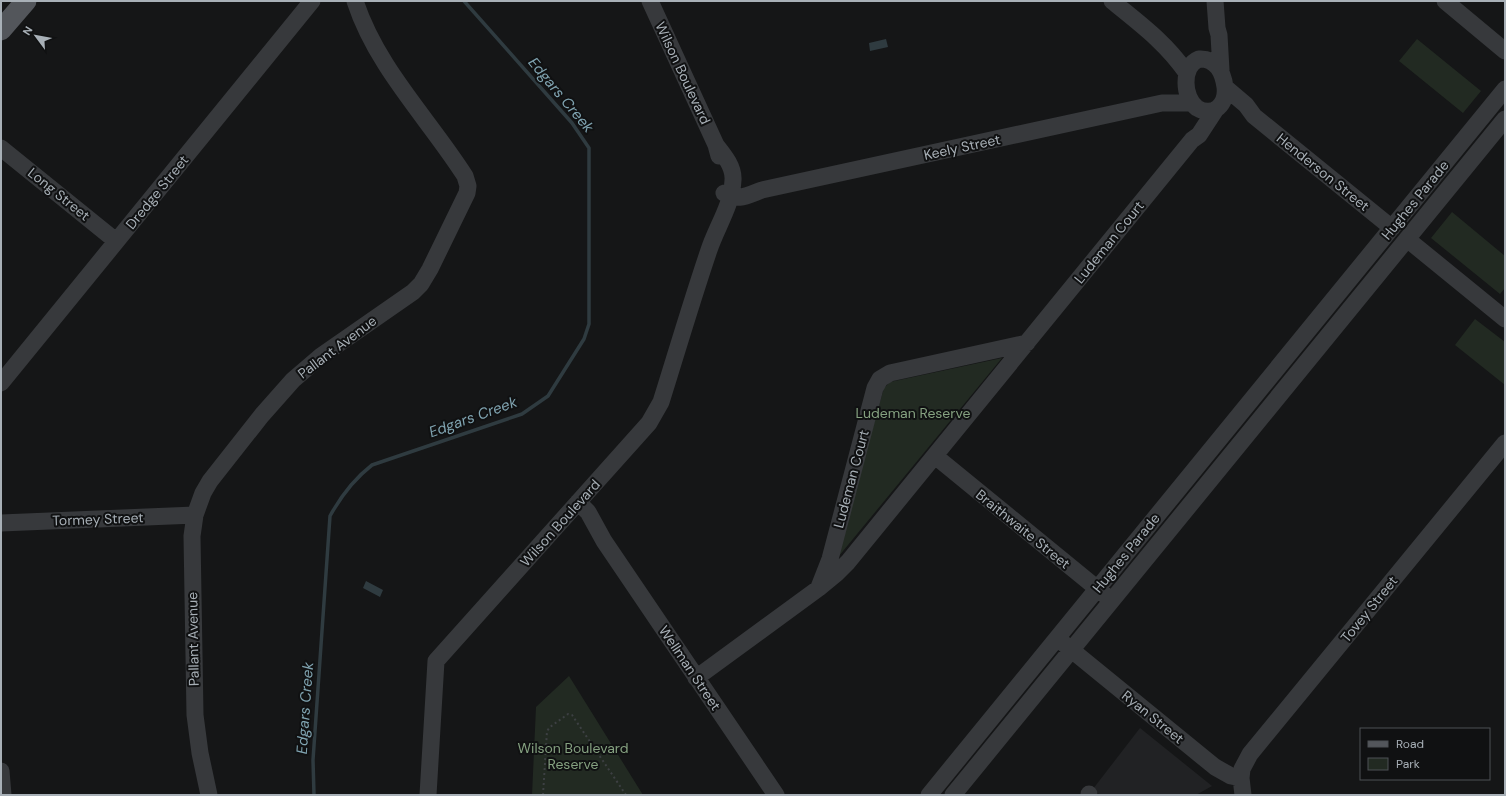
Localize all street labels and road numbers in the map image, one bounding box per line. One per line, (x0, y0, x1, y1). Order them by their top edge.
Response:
street label: Wilson Boulevard (651, 19, 715, 127)
street label: Henderson Street (1273, 129, 1373, 215)
street label: Keely Street (922, 130, 1002, 164)
street label: Dredge Street (122, 151, 192, 233)
street label: Hughes Parade (1377, 157, 1453, 243)
street label: Long Street (24, 164, 94, 224)
street label: Ludeman Court (1070, 197, 1148, 287)
street label: Pallant Avenue (294, 311, 380, 383)
street label: Ludeman Court (829, 428, 873, 530)
street label: Wilson Boulevard (516, 476, 604, 570)
street label: Braithwaite Street (972, 485, 1074, 573)
street label: Tormey Street (52, 508, 144, 530)
street label: Hughes Parade (1088, 510, 1164, 596)
street label: Tovey Street (1337, 572, 1401, 646)
street label: Pallant Avenue (183, 592, 203, 686)
street label: Wellman Street (655, 622, 725, 714)
street label: Ryan Street (1118, 686, 1188, 748)

